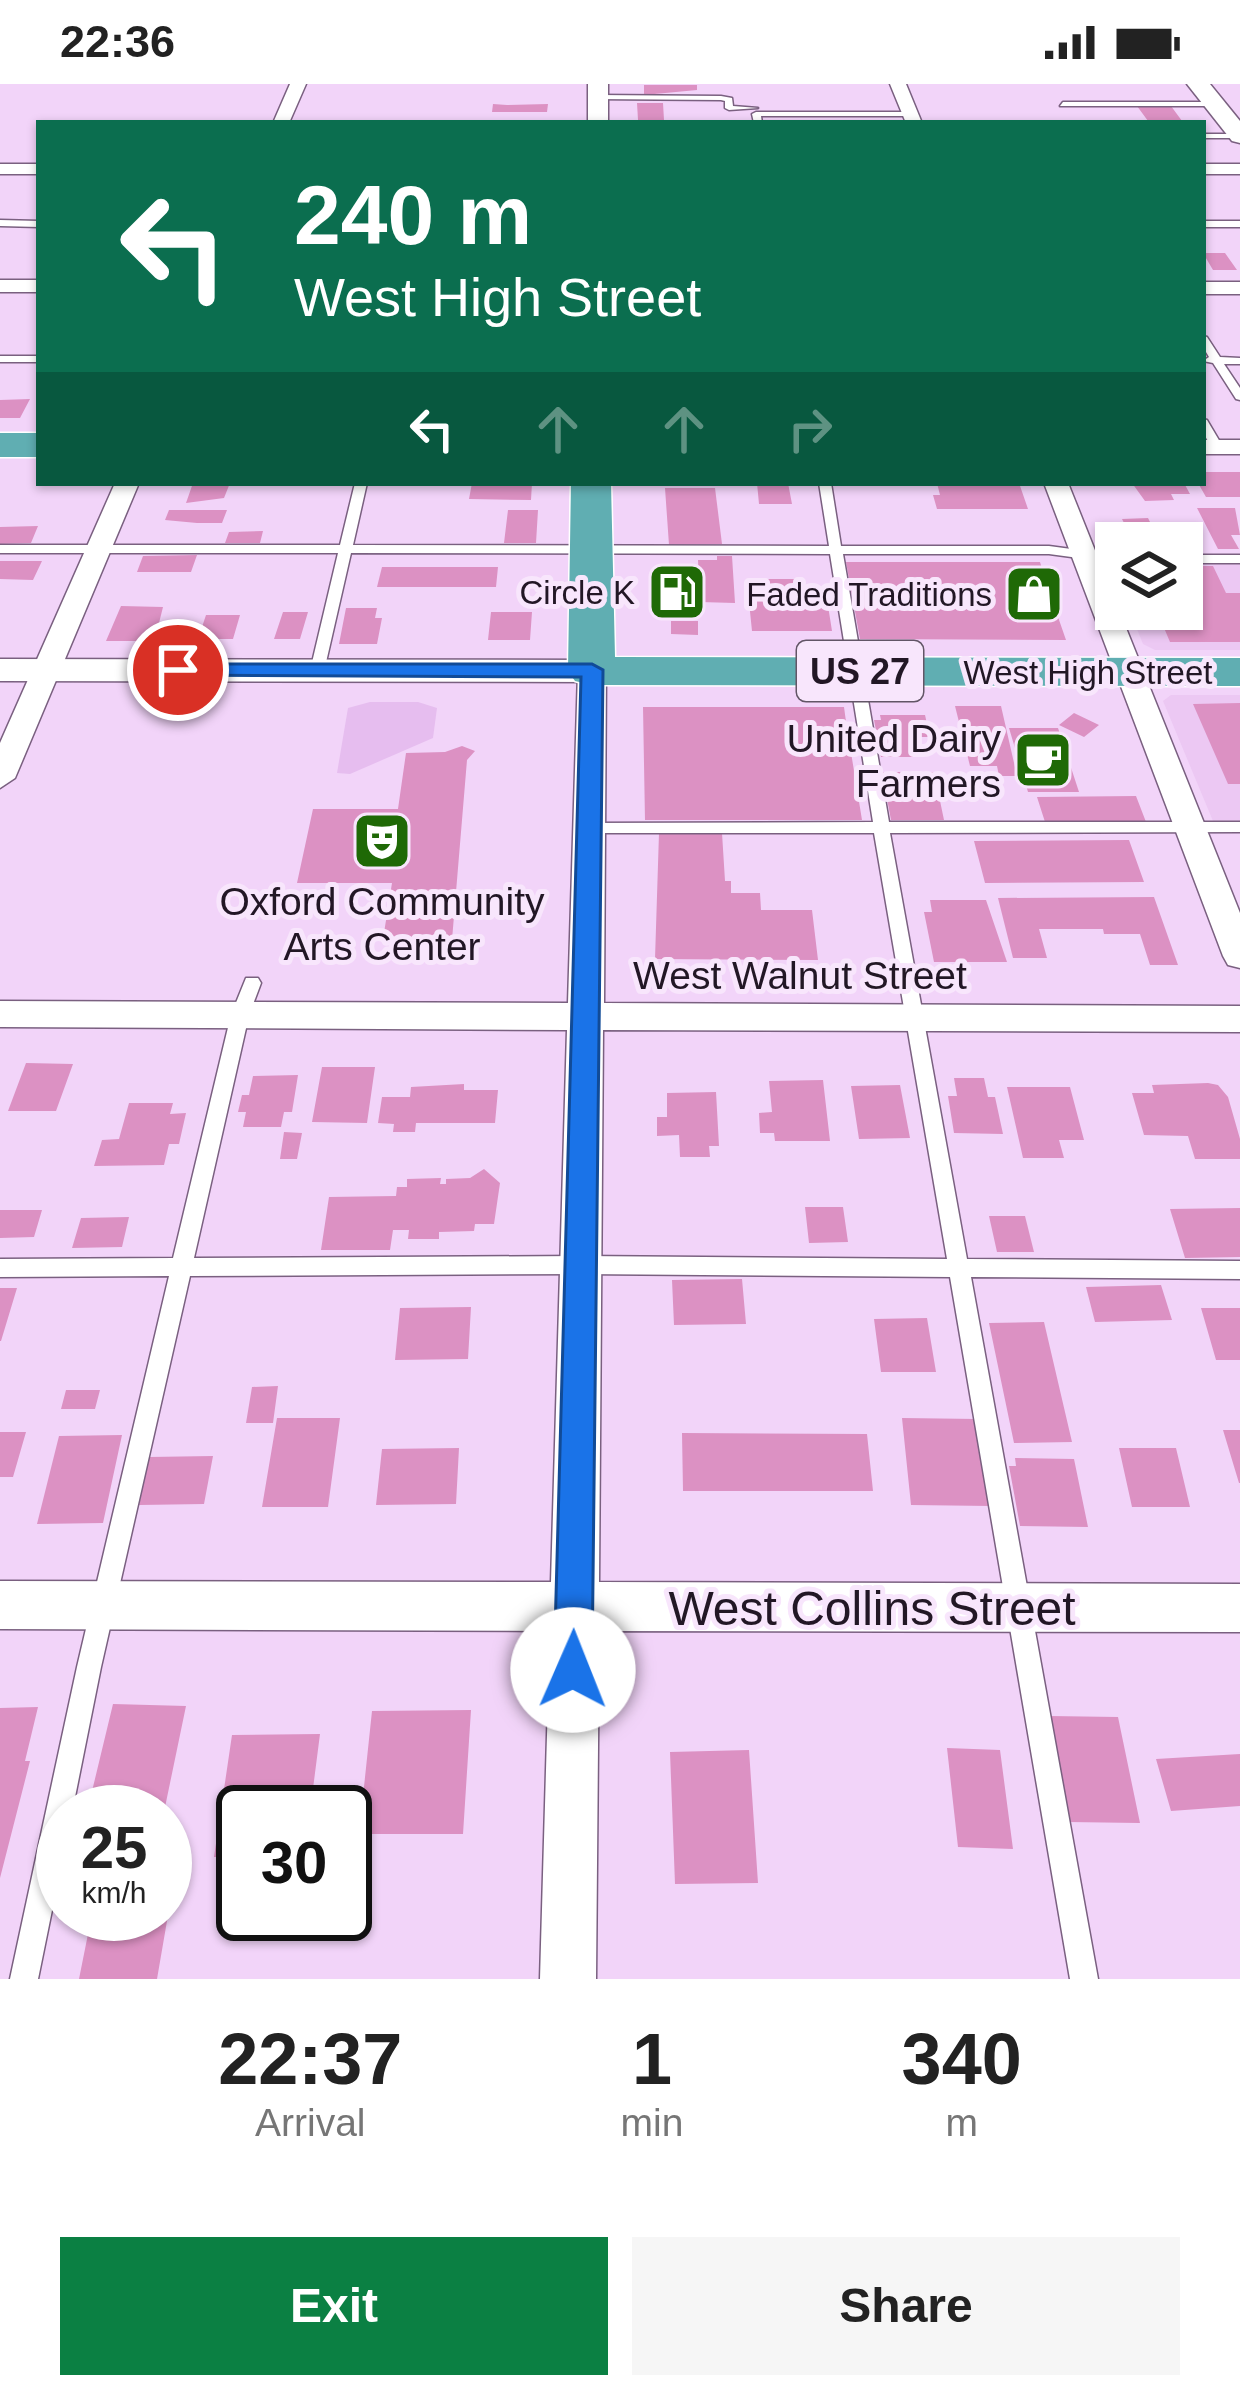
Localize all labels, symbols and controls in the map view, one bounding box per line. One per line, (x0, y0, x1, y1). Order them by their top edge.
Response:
text: 22:36 (60, 16, 175, 67)
icon: left (96, 168, 252, 324)
text: 240 m (294, 168, 532, 262)
text: West High Street (294, 267, 701, 327)
icon: left (399, 396, 465, 462)
icon: ahead (525, 396, 591, 462)
icon: ahead (651, 396, 717, 462)
icon: right (777, 396, 843, 462)
map controls (1095, 522, 1203, 630)
button: layers (1095, 522, 1203, 630)
fuel station icon: Circle K (646, 561, 708, 623)
shop icon: Faded Traditions (1003, 563, 1065, 625)
place label: Circle K (519, 574, 635, 611)
place label: Faded Traditions (746, 576, 992, 613)
pin (127, 619, 229, 721)
icon: arrive (145, 637, 211, 703)
road number: US 27 (797, 641, 923, 701)
street label: West High Street (964, 654, 1212, 691)
place label: United Dairy Farmers (786, 717, 1001, 805)
cafe icon: United Dairy Farmers (1012, 729, 1074, 791)
theatre icon: Oxford Community Arts Center (351, 810, 413, 872)
place label: Oxford Community Arts Center (219, 880, 545, 968)
street label: West Walnut Street (633, 954, 967, 997)
street label: West Collins Street (668, 1582, 1076, 1635)
position arrow (510, 1607, 636, 1733)
speed limit sign: 30 (216, 1785, 372, 1941)
text: 25 (81, 1814, 147, 1881)
text: km/h (81, 1876, 147, 1909)
text: 22:37 (218, 2019, 402, 2099)
text: 1 (632, 2019, 672, 2099)
text: 340 (902, 2019, 1022, 2099)
text: Arrival (255, 2101, 366, 2144)
text: min (621, 2101, 683, 2144)
text: m (945, 2101, 978, 2144)
button: Exit (60, 2237, 608, 2375)
button: Share (632, 2237, 1180, 2375)

